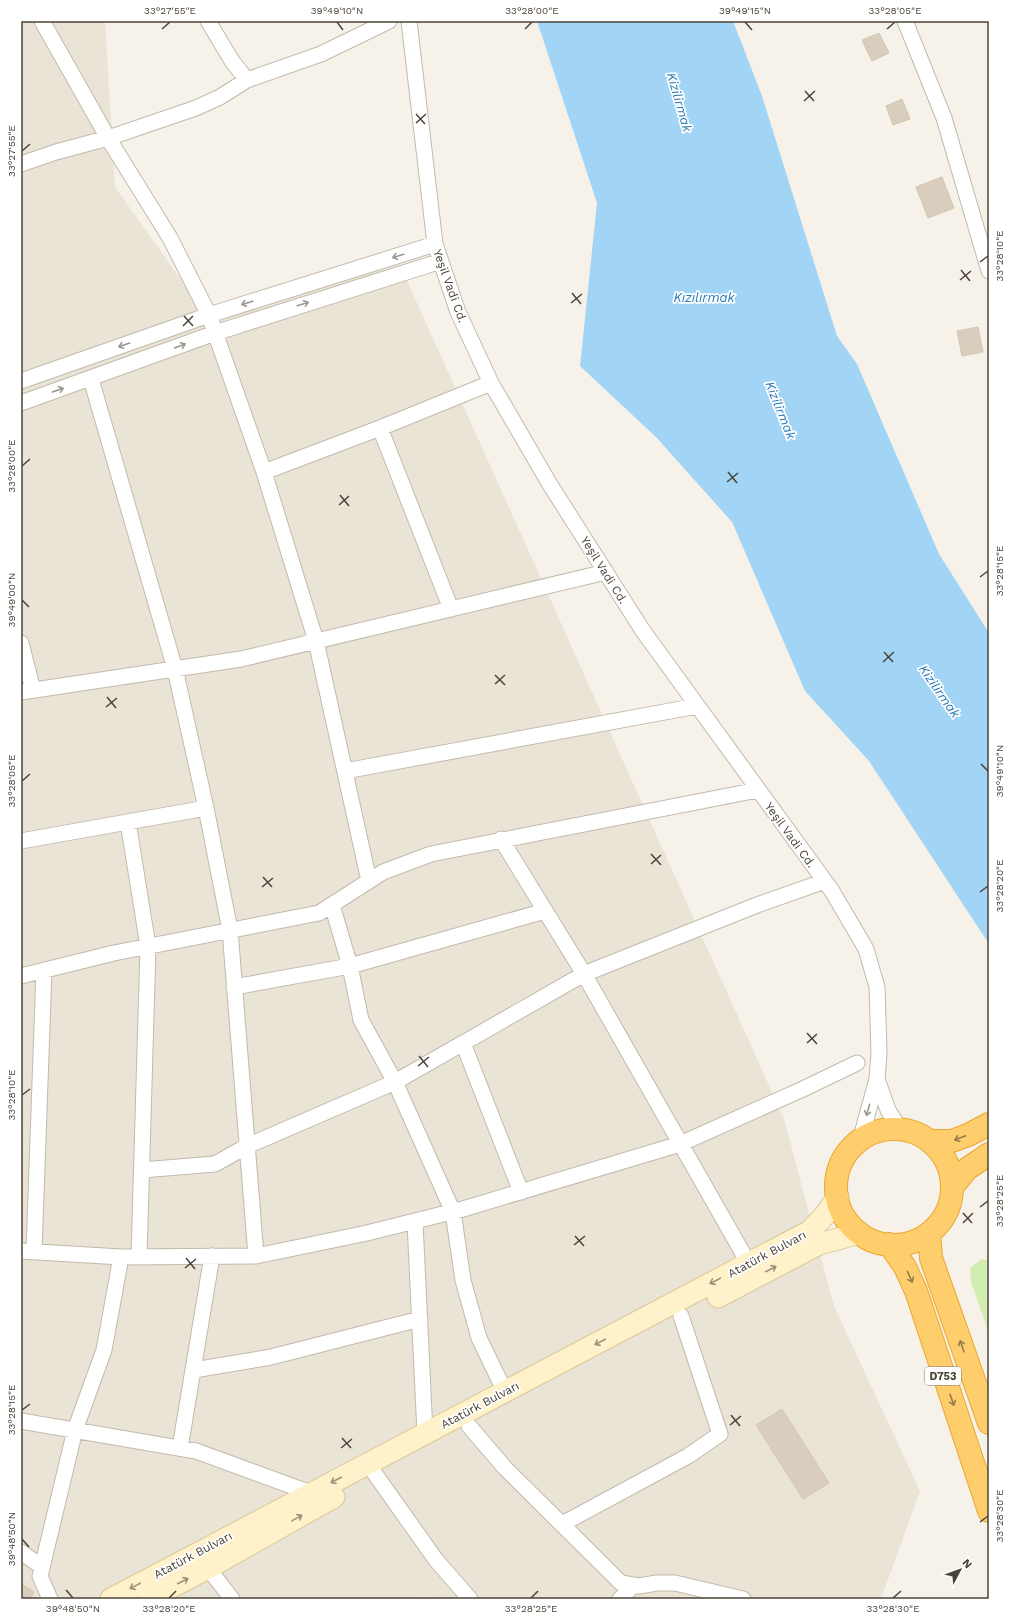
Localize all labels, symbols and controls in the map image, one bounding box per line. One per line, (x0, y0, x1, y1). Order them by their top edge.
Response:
text: 33°27'55"E (144, 5, 196, 16)
text: 39°49'10"N (311, 5, 363, 16)
text: 33°28'00"E (505, 5, 559, 16)
text: 39°49'15"N (719, 5, 771, 16)
text: 33°28'05"E (868, 5, 922, 16)
water label: Kizilirmak (664, 71, 695, 134)
text: 33°27'55"E (6, 125, 17, 177)
text: 33°28'10"E (994, 230, 1005, 282)
street label: Yeşil Vadi Cd. (430, 247, 470, 325)
one-way arrow (392, 253, 405, 260)
water label: Kızılırmak (673, 290, 735, 305)
one-way arrow (241, 300, 254, 307)
one-way arrow (297, 300, 310, 307)
one-way arrow (119, 341, 131, 349)
one-way arrow (174, 341, 186, 349)
water label: Kizilirmak (762, 379, 799, 442)
one-way arrow (51, 386, 64, 393)
text: 33°28'00"E (6, 439, 17, 493)
street label: Yeşil Vadi Cd. (578, 534, 630, 606)
text: 33°28'15"E (994, 546, 1005, 596)
text: 39°49'00"N (6, 573, 17, 627)
water label: Kizilirmak (916, 662, 964, 721)
text: 39°49'10"N (994, 745, 1005, 797)
text: 33°28'05"E (6, 754, 17, 808)
street label: Yeşil Vadi Cd. (762, 800, 818, 870)
text: 33°28'20"E (994, 859, 1005, 913)
text: 33°28'10"E (6, 1069, 17, 1121)
one-way arrow (864, 1103, 871, 1116)
one-way arrow (955, 1134, 967, 1142)
text: 33°28'25"E (994, 1175, 1005, 1227)
street label: Atatürk Bulvarı (725, 1227, 809, 1281)
one-way arrow (765, 1265, 777, 1272)
one-way arrow (907, 1271, 914, 1283)
one-way arrow (710, 1278, 722, 1286)
one-way arrow (594, 1339, 606, 1346)
one-way arrow (958, 1341, 966, 1353)
road number: D753 (925, 1367, 961, 1385)
street label: Atatürk Bulvarı (438, 1378, 522, 1432)
text: 33°28'15"E (6, 1385, 17, 1435)
one-way arrow (948, 1394, 956, 1406)
one-way arrow (330, 1477, 342, 1484)
text: 33°28'30"E (994, 1489, 1005, 1543)
text: 39°48'50"N (6, 1512, 17, 1566)
one-way arrow (291, 1513, 303, 1521)
street label: Atatürk Bulvarı (151, 1528, 235, 1582)
north arrow (940, 1550, 980, 1590)
text: N (960, 1556, 975, 1571)
one-way arrow (177, 1577, 189, 1584)
one-way arrow (129, 1583, 141, 1591)
text: 39°48'50"N (46, 1603, 100, 1614)
text: 33°28'20"E (142, 1603, 196, 1614)
text: 33°28'25"E (505, 1603, 557, 1614)
text: 33°28'30"E (866, 1603, 920, 1614)

